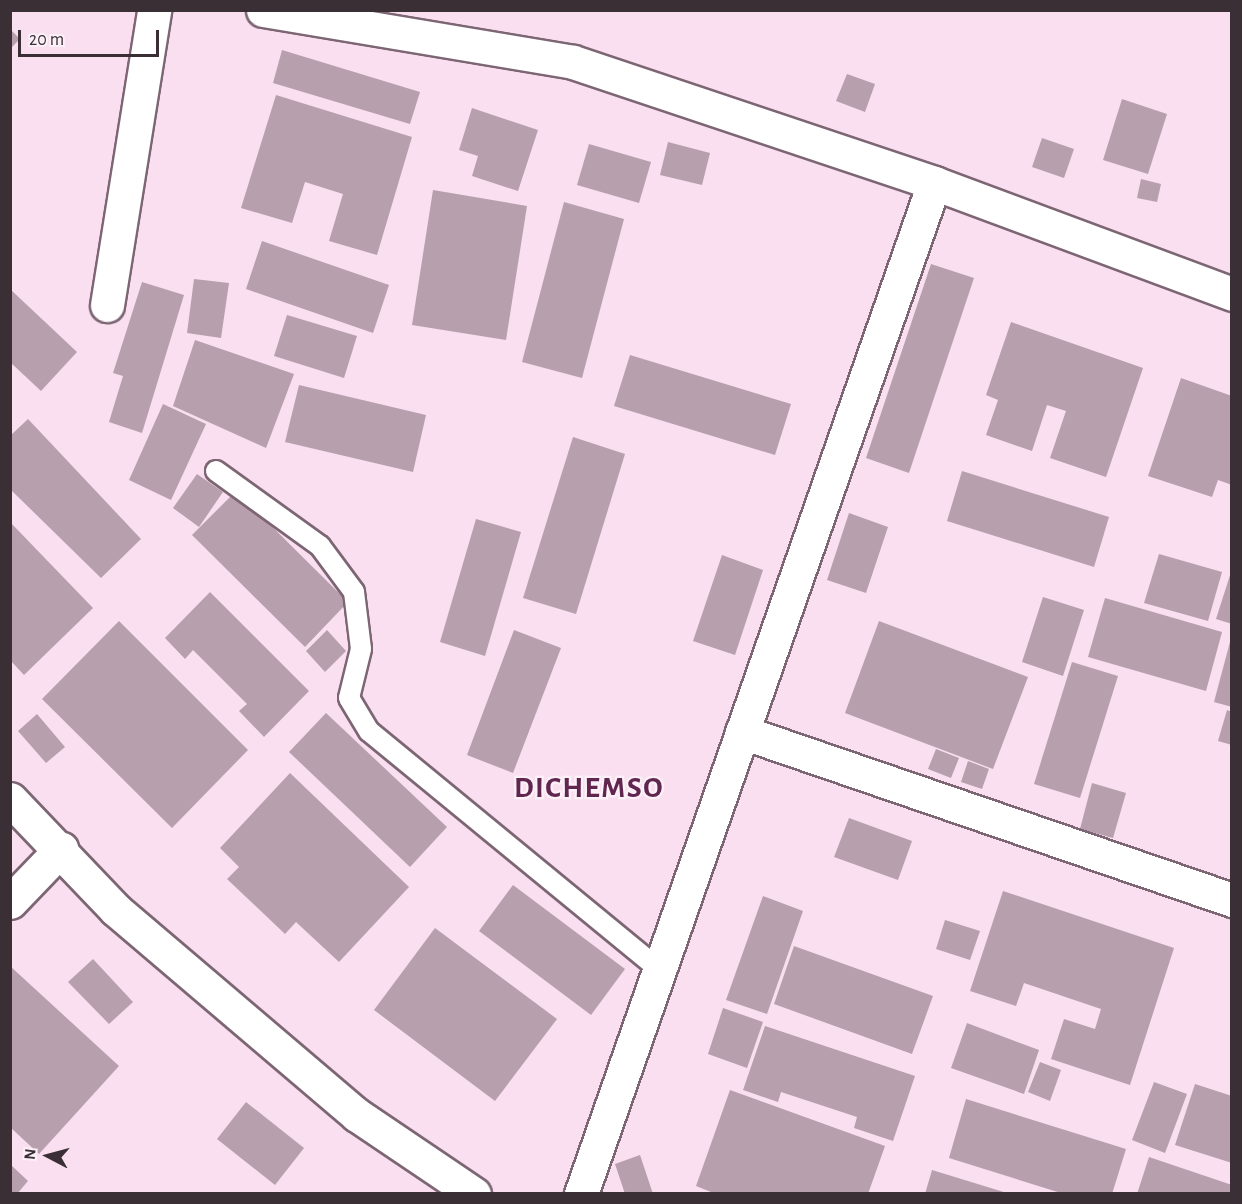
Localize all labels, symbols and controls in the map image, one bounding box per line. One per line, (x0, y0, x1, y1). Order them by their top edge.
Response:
scale bar (21, 18, 162, 56)
text: 20 m (29, 31, 64, 49)
district label: DICHEMSO (514, 770, 664, 806)
north arrow (18, 1126, 78, 1186)
text: N (22, 1148, 39, 1160)

